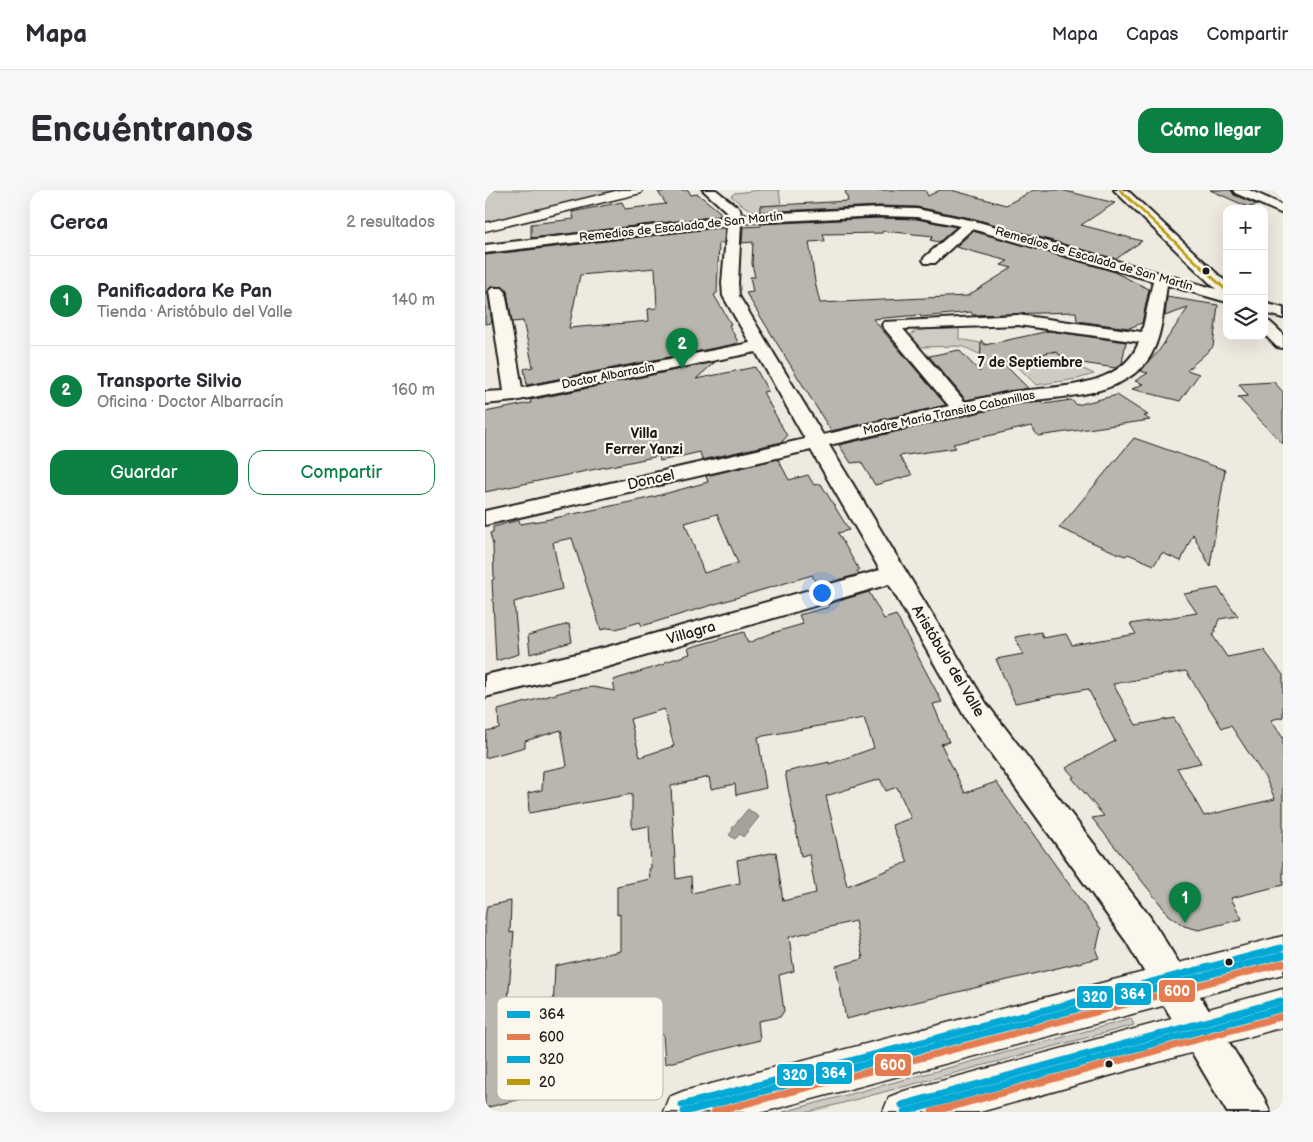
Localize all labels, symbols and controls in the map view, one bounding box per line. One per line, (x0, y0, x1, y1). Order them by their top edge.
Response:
text: Mapa (25, 20, 87, 49)
text: Mapa (1052, 24, 1098, 45)
text: Capas (1126, 24, 1179, 45)
text: Compartir (1207, 24, 1288, 45)
button: Cómo llegar (1138, 108, 1283, 153)
text: Encuéntranos (30, 109, 253, 152)
map controls (1223, 205, 1268, 340)
button: + (1223, 205, 1268, 250)
street label: Remedios de Escalada de San Martín (578, 209, 784, 245)
text: Cerca (50, 210, 108, 235)
text: 2 resultados (346, 213, 435, 232)
street label: Remedios de Escalada de San Martín (993, 224, 1195, 295)
button: − (1223, 250, 1268, 295)
unlabelled marker (1201, 266, 1211, 276)
text: Panificadora Ke Pan (97, 280, 272, 303)
text: 1 (63, 291, 69, 310)
text: 140 m (392, 291, 435, 310)
button: layers (1223, 295, 1268, 340)
text: Tienda · Aristóbulo del Valle (97, 303, 293, 322)
pin: 2 (666, 328, 698, 369)
district label: 7 de Septiembre (977, 354, 1083, 371)
street label: Doctor Albarracín (560, 360, 656, 392)
text: Transporte Silvio (97, 370, 242, 393)
text: 2 (61, 381, 71, 400)
text: 160 m (392, 381, 435, 400)
street label: Madre María Transito Cabanillas (862, 387, 1036, 439)
text: Oficina · Doctor Albarracín (97, 393, 283, 412)
district label: Villa Ferrer Yanzi (605, 425, 683, 458)
button: Guardar (50, 450, 238, 495)
button: Compartir (248, 450, 435, 495)
street label: Doncel (626, 465, 676, 495)
your location (809, 580, 835, 606)
street label: Aristóbulo del Valle (907, 602, 989, 720)
street label: Villagra (664, 617, 718, 649)
pin: 1 (1169, 882, 1201, 923)
unlabelled marker (1224, 957, 1234, 967)
line badge: 600 (1158, 979, 1196, 1003)
line badge: 364 (1114, 982, 1152, 1006)
text: 600 (1164, 983, 1190, 1000)
line badge: 320 (1076, 985, 1114, 1009)
text: 364 (1121, 986, 1146, 1003)
text: 320 (1082, 989, 1108, 1006)
legend (497, 997, 663, 1100)
text: 364 (539, 1006, 565, 1023)
text: 600 (539, 1029, 564, 1046)
text: 320 (539, 1051, 564, 1068)
line badge: 600 (874, 1053, 912, 1077)
text: 600 (880, 1057, 906, 1074)
unlabelled marker (1104, 1059, 1114, 1069)
line badge: 364 (815, 1061, 853, 1085)
line badge: 320 (776, 1063, 815, 1087)
text: 364 (822, 1065, 847, 1082)
text: 320 (782, 1067, 808, 1084)
text: 20 (539, 1074, 556, 1091)

